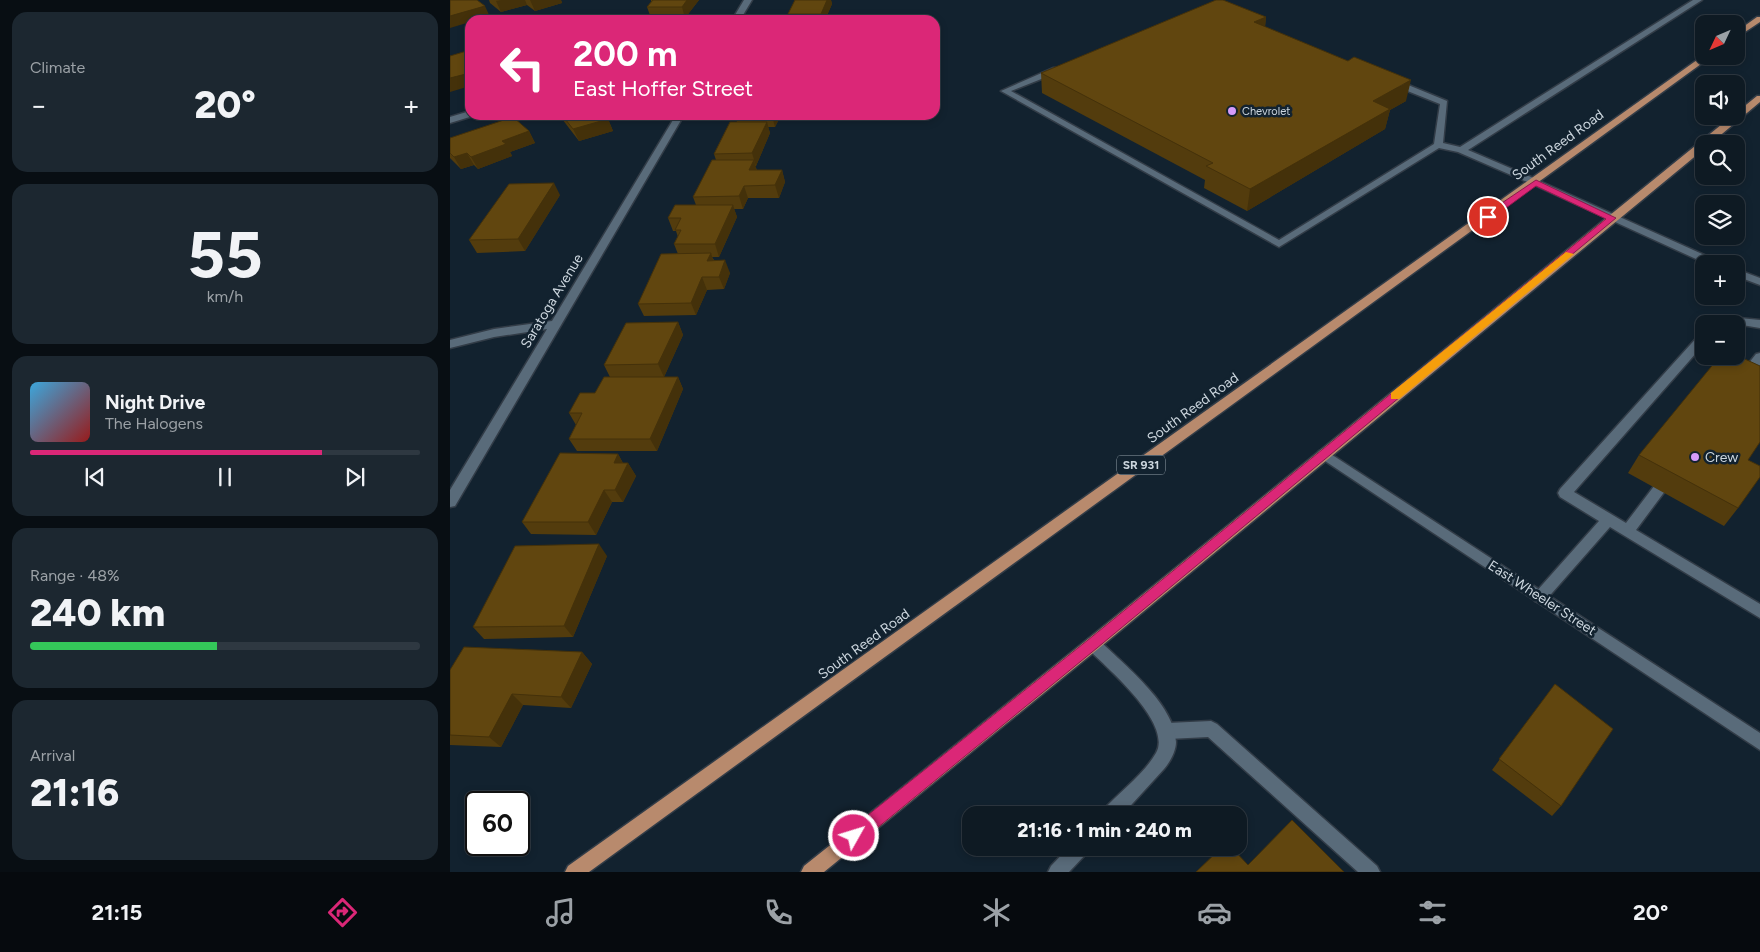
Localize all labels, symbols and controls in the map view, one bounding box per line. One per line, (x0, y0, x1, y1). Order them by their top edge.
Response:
north arrow (1695, 15, 1745, 65)
map controls (1695, 15, 1745, 365)
text: 200 m (573, 33, 677, 75)
icon: left (490, 35, 555, 100)
text: Climate (30, 58, 85, 77)
text: East Hoffer Street (573, 75, 753, 102)
button: sound (1695, 75, 1745, 125)
text: 20° (194, 82, 256, 128)
text: − (30, 88, 47, 122)
text: + (403, 88, 420, 122)
marker: Chevrolet (1226, 105, 1238, 117)
place label: Chevrolet (1242, 105, 1290, 118)
street label: South Reed Road (1509, 106, 1607, 184)
button: search (1695, 135, 1745, 185)
button: layers (1695, 195, 1745, 245)
pin (1467, 196, 1509, 238)
icon: arrive (1474, 203, 1502, 231)
text: 55 (187, 215, 263, 293)
street label: Saratoga Avenue (517, 250, 587, 351)
button: + (1695, 255, 1745, 305)
text: km/h (207, 287, 243, 306)
button: − (1695, 315, 1745, 365)
street label: South Reed Road (1144, 369, 1242, 447)
text: Night Drive (105, 391, 205, 414)
text: The Halogens (105, 414, 203, 433)
place label: Crew (1705, 449, 1738, 466)
marker: Crew (1689, 451, 1701, 463)
road number: SR 931 (1117, 456, 1165, 474)
icon: previous (81, 463, 109, 491)
icon: pause (211, 463, 239, 491)
icon: next (341, 463, 369, 491)
street label: East Wheeler Street (1485, 557, 1599, 639)
text: Range · 48% (30, 566, 120, 585)
text: 240 km (30, 590, 165, 636)
street label: South Reed Road (815, 605, 913, 683)
text: Arrival (30, 746, 75, 765)
text: 21:16 (30, 770, 119, 816)
speed limit sign: 60 (465, 791, 530, 856)
position arrow (827, 809, 879, 861)
text: 21:16 · 1 min · 240 m (1017, 819, 1192, 842)
icon: directions (325, 895, 360, 930)
icon: music (543, 895, 578, 930)
icon: phone (761, 895, 796, 930)
icon: climate (979, 895, 1014, 930)
icon: car (1197, 895, 1232, 930)
icon: filters (1415, 895, 1450, 930)
text: 21:15 (91, 899, 142, 926)
text: 20° (1633, 899, 1668, 926)

